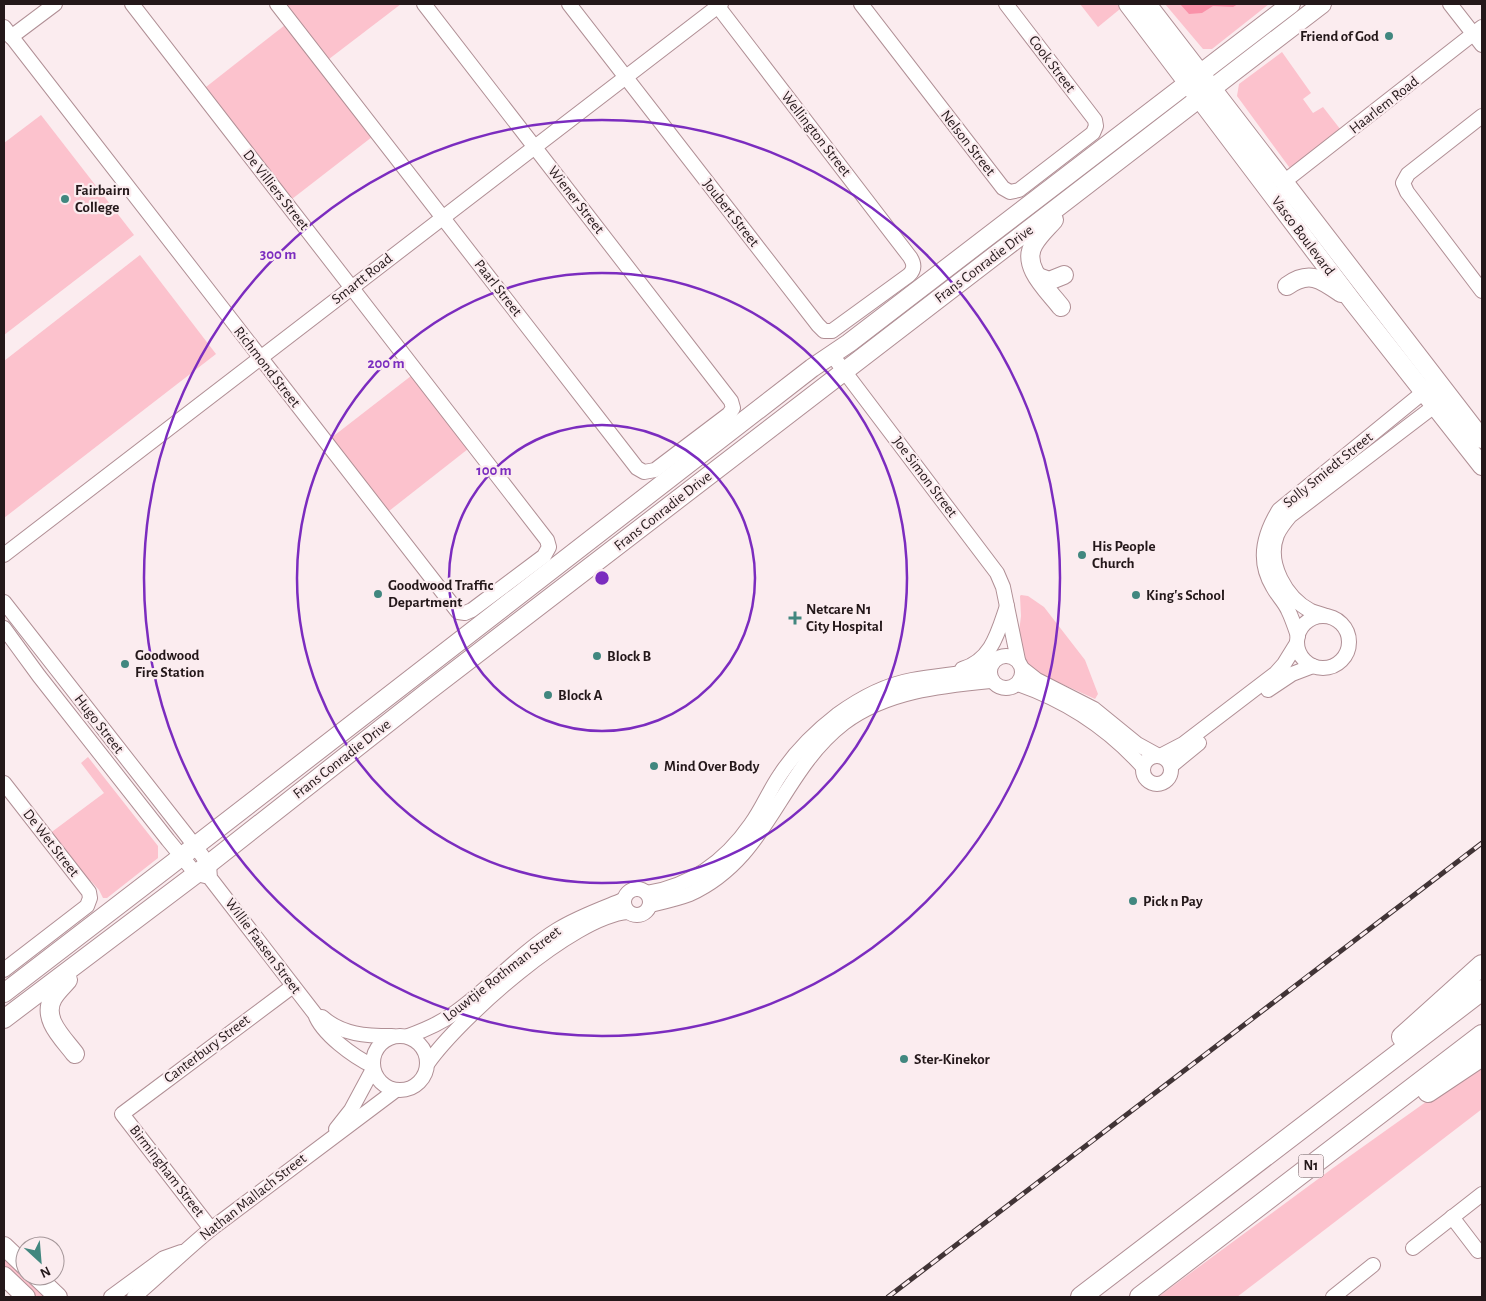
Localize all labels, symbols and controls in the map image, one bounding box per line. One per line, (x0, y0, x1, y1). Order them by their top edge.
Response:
place label: Friend of God (1300, 29, 1379, 44)
marker: Friend of God (1383, 30, 1395, 42)
street label: Cook Street (1026, 33, 1078, 95)
street label: Haarlem Road (1346, 73, 1422, 137)
street label: Wellington Street (778, 89, 854, 179)
street label: Nelson Street (938, 107, 998, 179)
street label: De Villiers Street (240, 147, 312, 233)
street label: Wiener Street (545, 163, 607, 237)
street label: Joubert Street (700, 176, 762, 250)
place label: Fairbairn College (75, 183, 130, 215)
marker: Fairbairn College (59, 193, 71, 205)
street label: Vasco Boulevard (1268, 194, 1338, 279)
street label: Frans Conradie Drive (932, 222, 1036, 306)
text: 300 m (260, 247, 296, 262)
street label: Smartt Road (329, 251, 395, 307)
street label: Paarl Street (471, 257, 525, 319)
street label: Richmond Street (231, 324, 303, 410)
text: 200 m (367, 356, 405, 371)
street label: Solly Smiedt Street (1280, 429, 1376, 511)
street label: Joe Simon Street (890, 434, 960, 520)
text: 100 m (476, 463, 512, 478)
street label: Frans Conradie Drive (611, 468, 715, 554)
place label: His People Church (1092, 539, 1156, 571)
marker: His People Church (1076, 549, 1088, 561)
centre of rings (593, 569, 611, 587)
place label: Goodwood Traffic Department (388, 578, 493, 610)
marker: Goodwood Traffic Department (372, 588, 384, 600)
place label: King's School (1146, 588, 1225, 603)
marker: King's School (1130, 589, 1142, 601)
place label: Netcare N1 City Hospital (806, 602, 883, 634)
marker: Netcare N1 City Hospital (788, 611, 802, 625)
place label: Goodwood Fire Station (135, 648, 204, 680)
place label: Block B (607, 649, 651, 664)
marker: Block B (591, 650, 603, 662)
marker: Goodwood Fire Station (119, 658, 131, 670)
place label: Block A (558, 688, 602, 703)
marker: Block A (542, 689, 554, 701)
street label: Hugo Street (71, 692, 127, 756)
street label: Frans Conradie Drive (290, 716, 394, 802)
place label: Mind Over Body (664, 759, 760, 774)
marker: Mind Over Body (648, 760, 660, 772)
street label: De Wet Street (20, 806, 82, 880)
place label: Pick n Pay (1143, 894, 1203, 909)
street label: Willie Faasen Street (222, 895, 304, 997)
marker: Pick n Pay (1127, 895, 1139, 907)
street label: Louwtjie Rothman Street (440, 923, 564, 1024)
street label: Canterbury Street (161, 1012, 253, 1086)
place label: Ster-Kinekor (914, 1052, 991, 1067)
marker: Ster-Kinekor (898, 1053, 910, 1065)
street label: Birmingham Street (127, 1122, 207, 1220)
street label: Nathan Mallach Street (197, 1151, 309, 1243)
road number: N1 (1298, 1154, 1324, 1178)
north arrow (15, 1236, 65, 1286)
text: N (38, 1263, 53, 1280)

